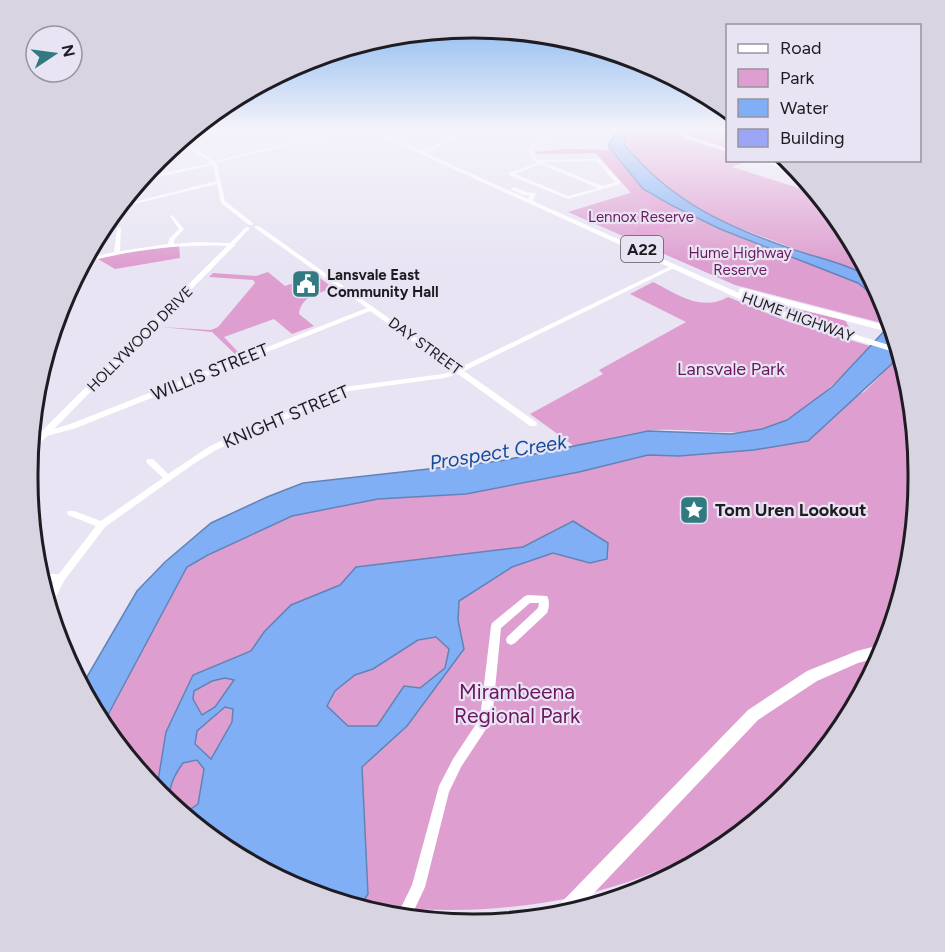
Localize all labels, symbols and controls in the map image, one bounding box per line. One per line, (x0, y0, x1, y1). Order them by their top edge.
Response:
north arrow (24, 24, 84, 84)
legend (726, 24, 921, 162)
text: Road (780, 37, 821, 59)
text: N (57, 43, 79, 59)
text: Park (780, 67, 815, 89)
text: Water (780, 97, 828, 119)
text: Building (780, 127, 845, 149)
park label: Lennox Reserve (588, 208, 694, 226)
road number: A22 (621, 236, 663, 262)
park label: Hume Highway Reserve (688, 244, 792, 279)
place label: Lansvale East Community Hall (327, 266, 439, 301)
public building icon: Lansvale East Community Hall (290, 268, 322, 300)
street label: HOLLYWOOD DRIVE (83, 282, 197, 396)
street label: HUME HIGHWAY (739, 288, 857, 346)
street label: DAY STREET (385, 313, 466, 379)
street label: WILLIS STREET (148, 338, 272, 406)
park label: Lansvale Park (677, 358, 785, 380)
street label: KNIGHT STREET (220, 381, 352, 453)
water label: Prospect Creek (428, 429, 570, 475)
place icon: Tom Uren Lookout (678, 494, 710, 526)
place label: Tom Uren Lookout (715, 499, 866, 521)
park label: Mirambeena Regional Park (454, 679, 581, 728)

